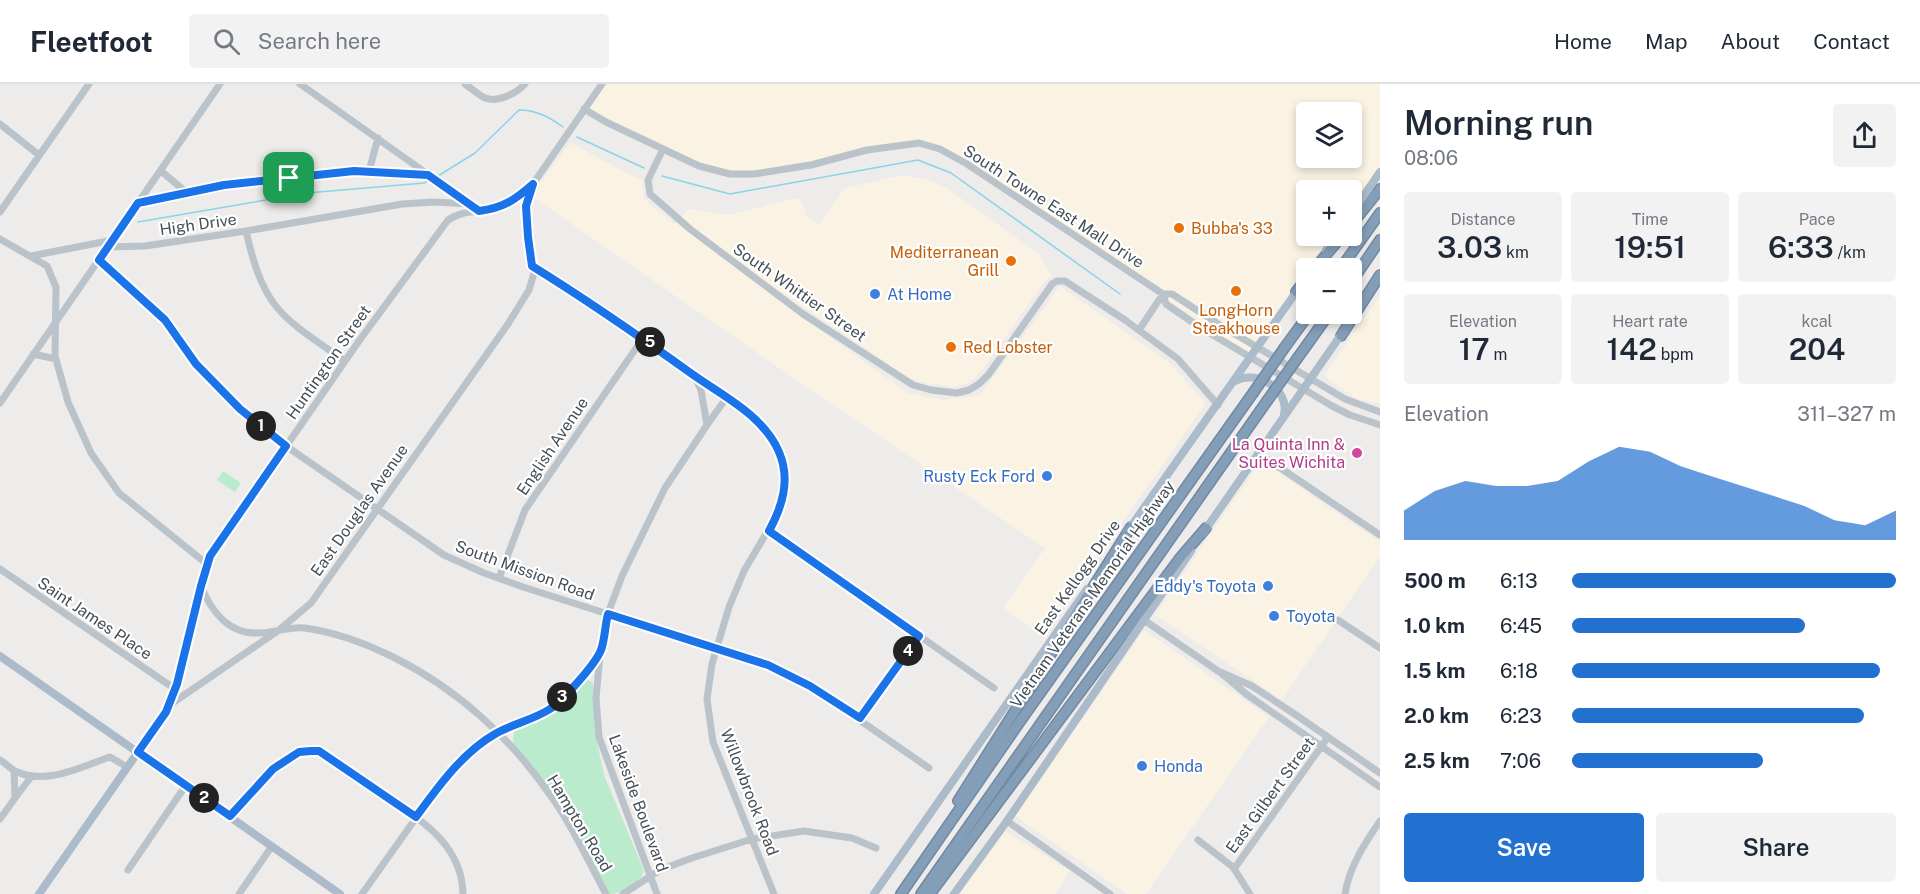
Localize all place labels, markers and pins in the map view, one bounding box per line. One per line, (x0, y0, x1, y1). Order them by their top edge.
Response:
pin (263, 152, 314, 203)
place label: Bubba's 33 (1191, 219, 1273, 238)
marker: Bubba's 33 (1172, 221, 1186, 235)
place label: Mediterranean Grill (890, 243, 999, 280)
marker: Mediterranean Grill (1004, 254, 1018, 268)
marker: LongHorn Steakhouse (1229, 284, 1243, 298)
place label: At Home (887, 285, 952, 304)
marker: At Home (868, 287, 882, 301)
place label: LongHorn Steakhouse (1192, 301, 1280, 338)
pin: 5 (635, 327, 665, 357)
place label: Red Lobster (963, 338, 1053, 357)
marker: Red Lobster (944, 340, 958, 354)
pin: 1 (246, 411, 276, 441)
place label: La Quinta Inn & Suites Wichita (1232, 435, 1345, 472)
marker: La Quinta Inn & Suites Wichita (1350, 446, 1364, 460)
place label: Rusty Eck Ford (923, 467, 1035, 486)
marker: Rusty Eck Ford (1040, 469, 1054, 483)
place label: Eddy's Toyota (1154, 577, 1256, 596)
marker: Eddy's Toyota (1261, 579, 1275, 593)
place label: Toyota (1286, 607, 1335, 626)
marker: Toyota (1267, 609, 1281, 623)
pin: 4 (893, 636, 923, 666)
pin: 3 (547, 682, 577, 712)
place label: Honda (1154, 757, 1203, 776)
marker: Honda (1135, 759, 1149, 773)
pin: 2 (189, 783, 219, 813)

